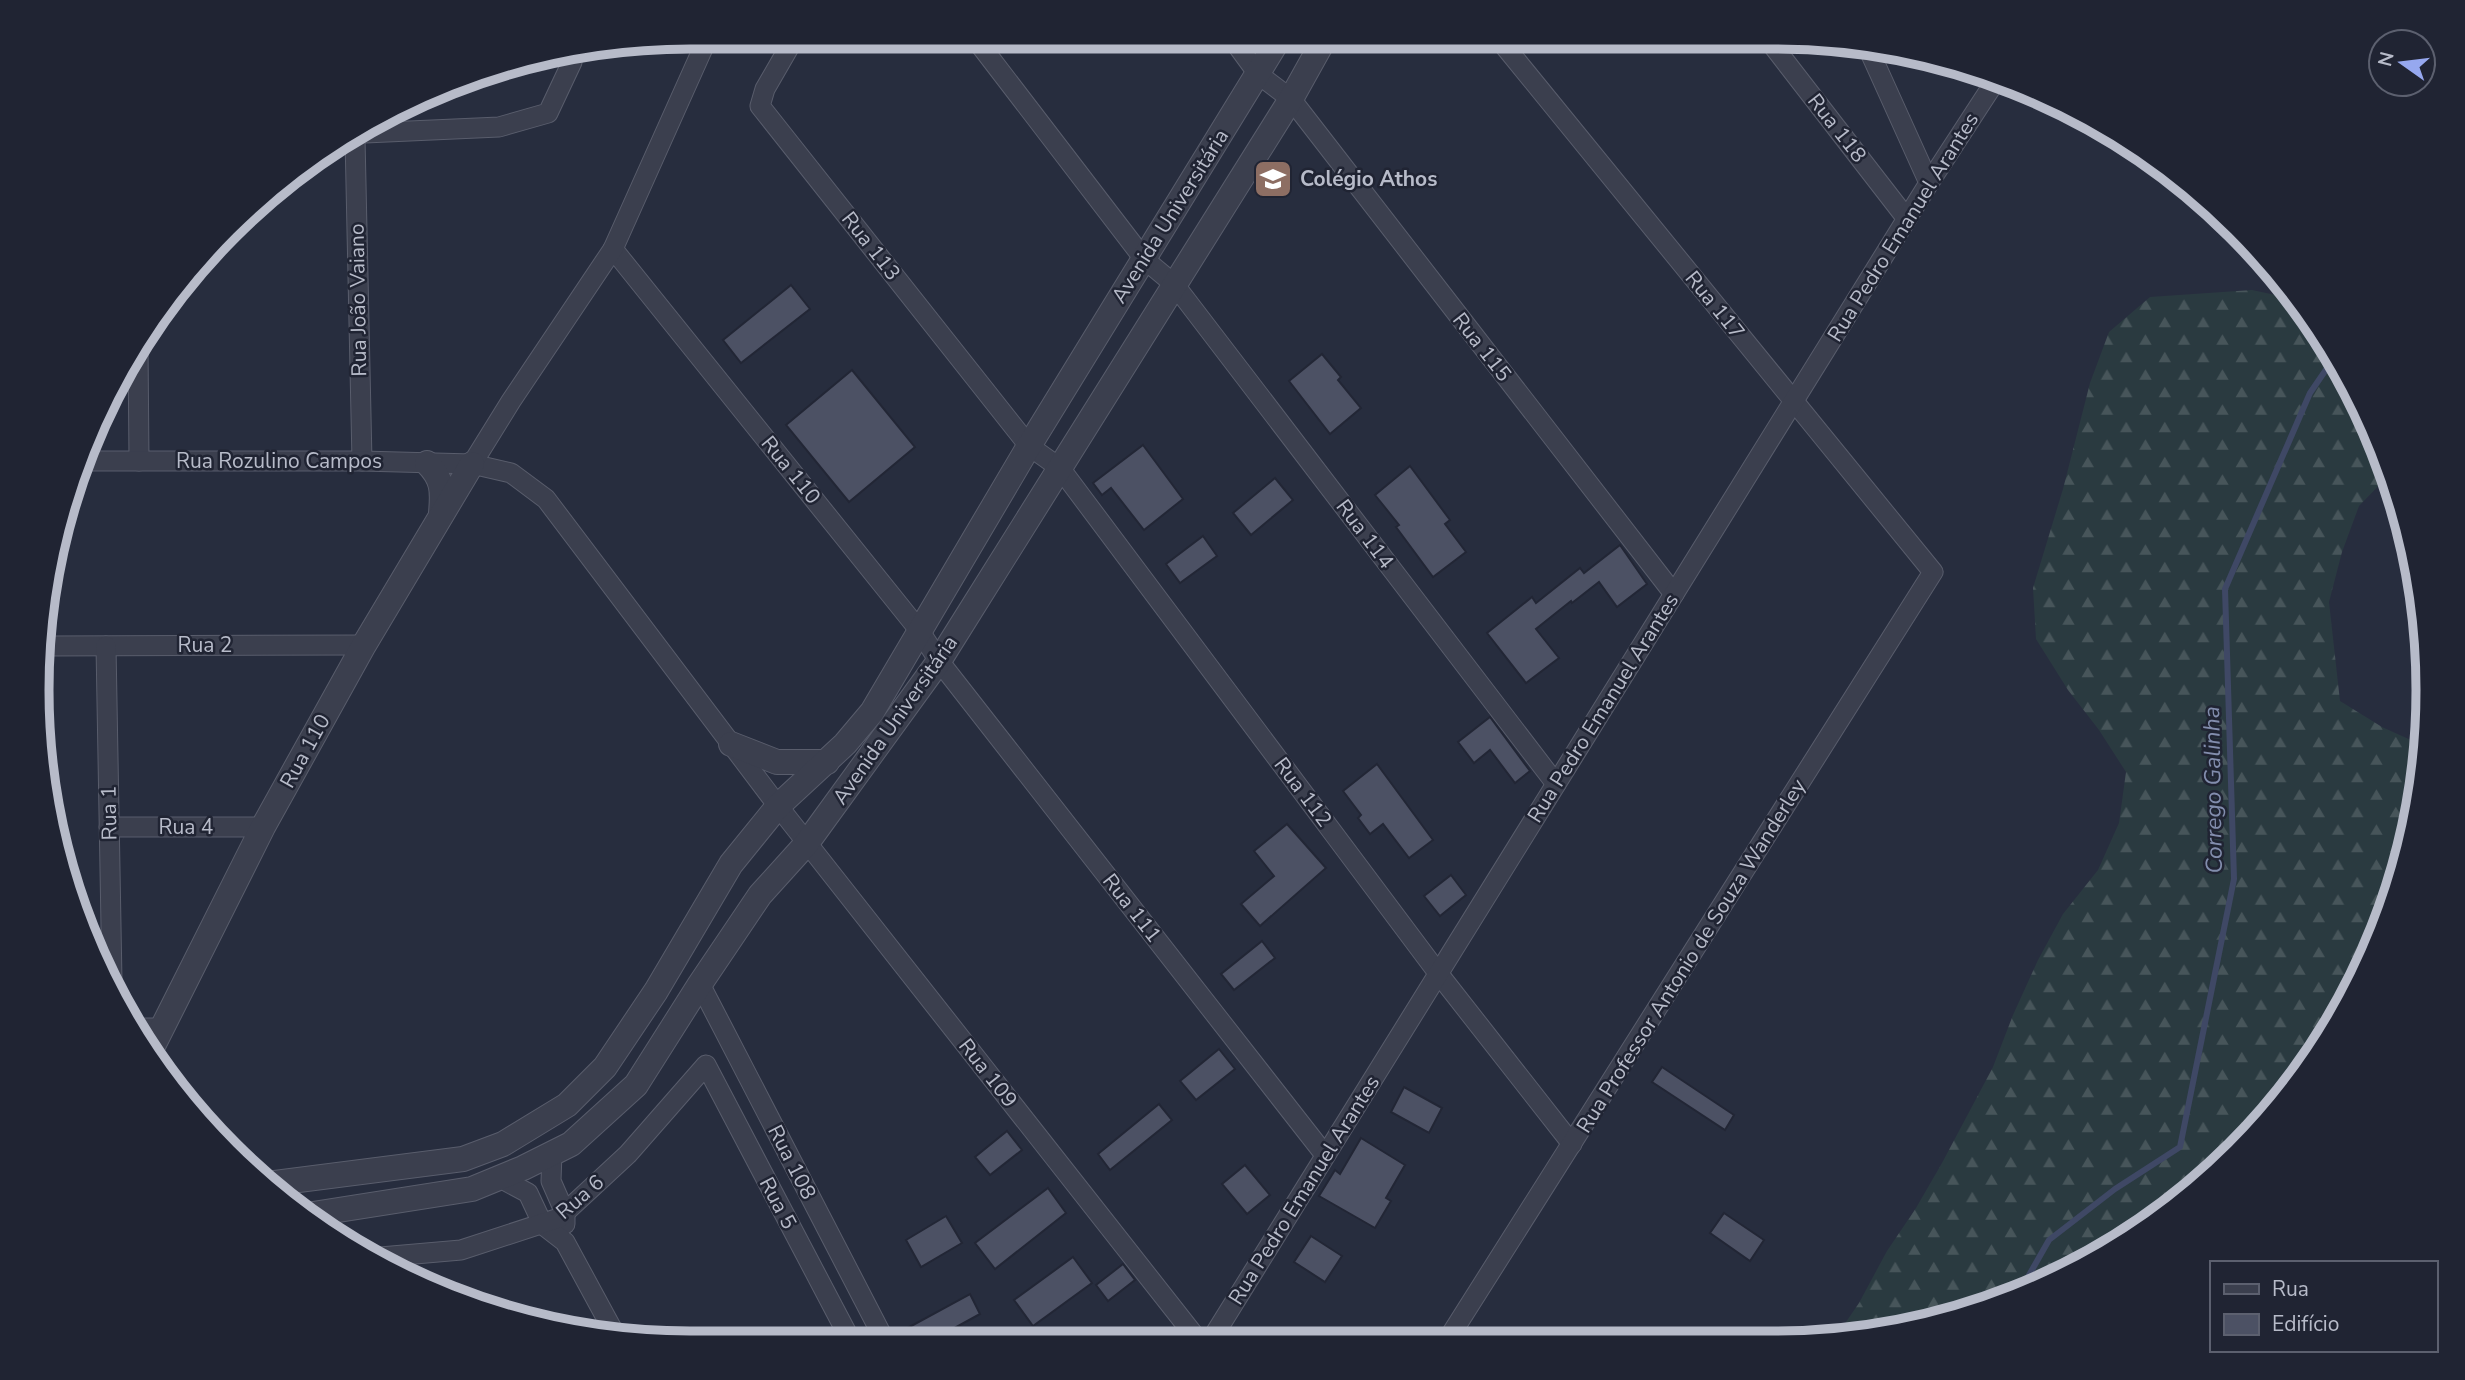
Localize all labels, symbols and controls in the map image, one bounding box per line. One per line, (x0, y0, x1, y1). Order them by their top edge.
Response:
north arrow (2367, 28, 2437, 98)
text: N (2372, 49, 2401, 69)
street label: Rua 118 (1801, 88, 1873, 168)
street label: Rua Pedro Emanuel Arantes (1821, 107, 1985, 347)
street label: Avenida Universitária (1105, 124, 1235, 308)
school or university icon: Colégio Athos (1252, 158, 1294, 200)
place label: Colégio Athos (1300, 165, 1437, 193)
street label: Rua 113 (835, 206, 907, 286)
street label: Rua João Vaiano (343, 223, 373, 377)
street label: Rua 117 (1679, 265, 1751, 345)
street label: Rua 115 (1446, 307, 1518, 387)
street label: Rua 110 (755, 430, 827, 510)
street label: Rua Rozulino Campos (176, 447, 382, 475)
street label: Rua 114 (1330, 494, 1400, 574)
street label: Rua Pedro Emanuel Arantes (1521, 588, 1685, 828)
street label: Avenida Universitária (826, 630, 964, 810)
street label: Rua 2 (178, 631, 232, 659)
water label: Corrego Galinha (2196, 706, 2230, 874)
street label: Rua 110 (273, 709, 337, 793)
street label: Rua 112 (1268, 752, 1338, 832)
street label: Rua Professor Antonio de Souza Wanderley (1570, 774, 1812, 1138)
street label: Rua 1 (95, 785, 123, 841)
street label: Rua 4 (159, 813, 213, 841)
street label: Rua 111 (1096, 868, 1168, 948)
street label: Rua 109 (952, 1033, 1024, 1113)
street label: Rua Pedro Emanuel Arantes (1222, 1070, 1386, 1310)
street label: Rua 108 (761, 1120, 823, 1204)
street label: Rua 6 (550, 1168, 610, 1226)
street label: Rua 5 (753, 1172, 803, 1234)
legend (2210, 1261, 2437, 1352)
text: Rua (2272, 1275, 2309, 1303)
text: Edifício (2272, 1310, 2339, 1338)

